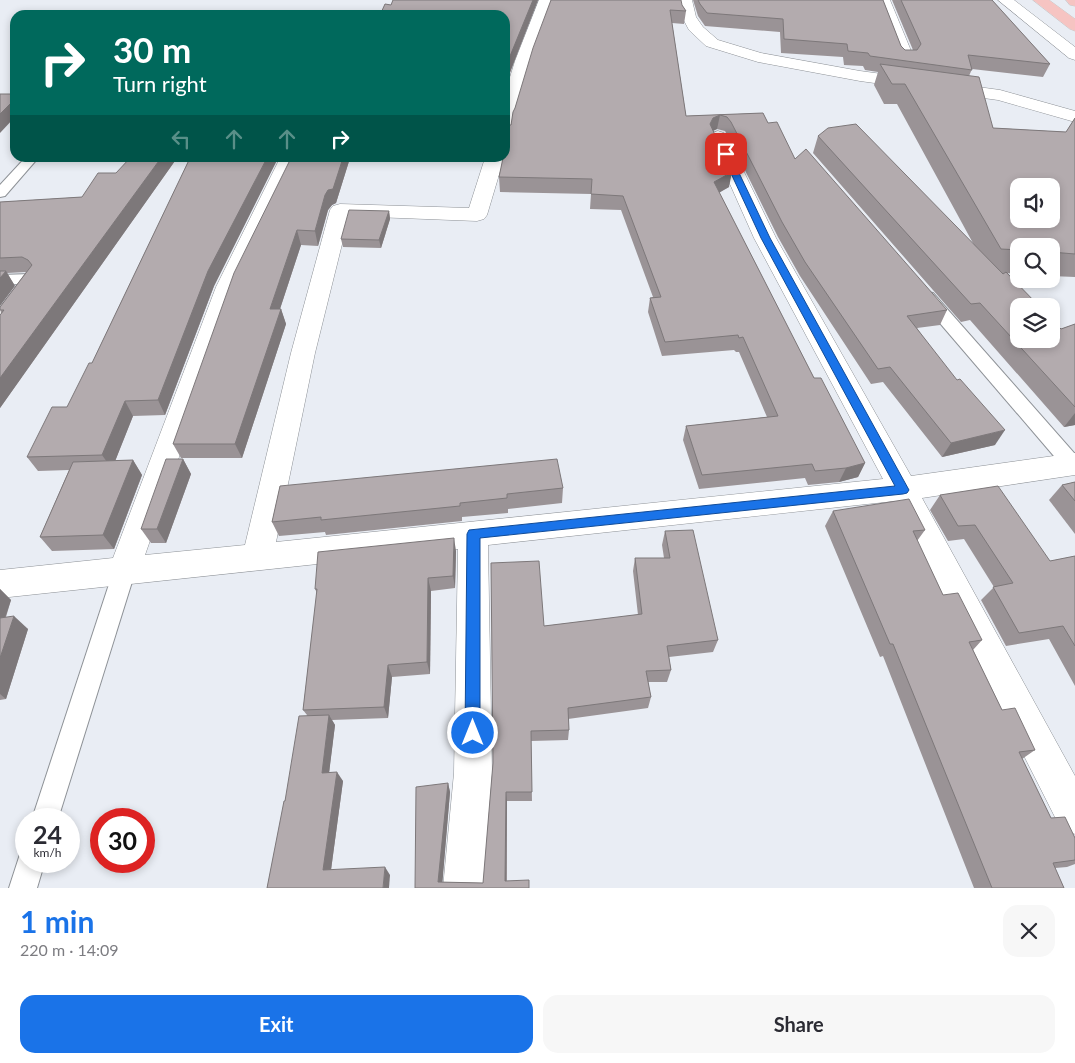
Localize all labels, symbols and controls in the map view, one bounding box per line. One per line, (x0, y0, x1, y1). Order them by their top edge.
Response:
text: 30 m (113, 28, 191, 70)
icon: right (30, 30, 95, 95)
text: Turn right (113, 70, 207, 97)
icon: left (167, 125, 195, 153)
icon: ahead (220, 125, 248, 153)
icon: ahead (273, 125, 301, 153)
icon: right (326, 125, 354, 153)
pin (705, 133, 747, 175)
icon: arrive (712, 140, 740, 168)
map controls (1010, 178, 1060, 348)
button: sound (1010, 178, 1060, 228)
button: search (1010, 238, 1060, 288)
button: layers (1010, 298, 1060, 348)
position arrow (446, 706, 498, 758)
speed limit sign: 30 (90, 808, 155, 873)
text: 24 (33, 819, 62, 849)
text: km/h (33, 845, 62, 860)
text: 1 min (20, 903, 94, 939)
button: close (1003, 905, 1055, 957)
text: 220 m · 14:09 (20, 940, 119, 959)
button: Exit (20, 995, 533, 1053)
button: Share (543, 995, 1055, 1053)

